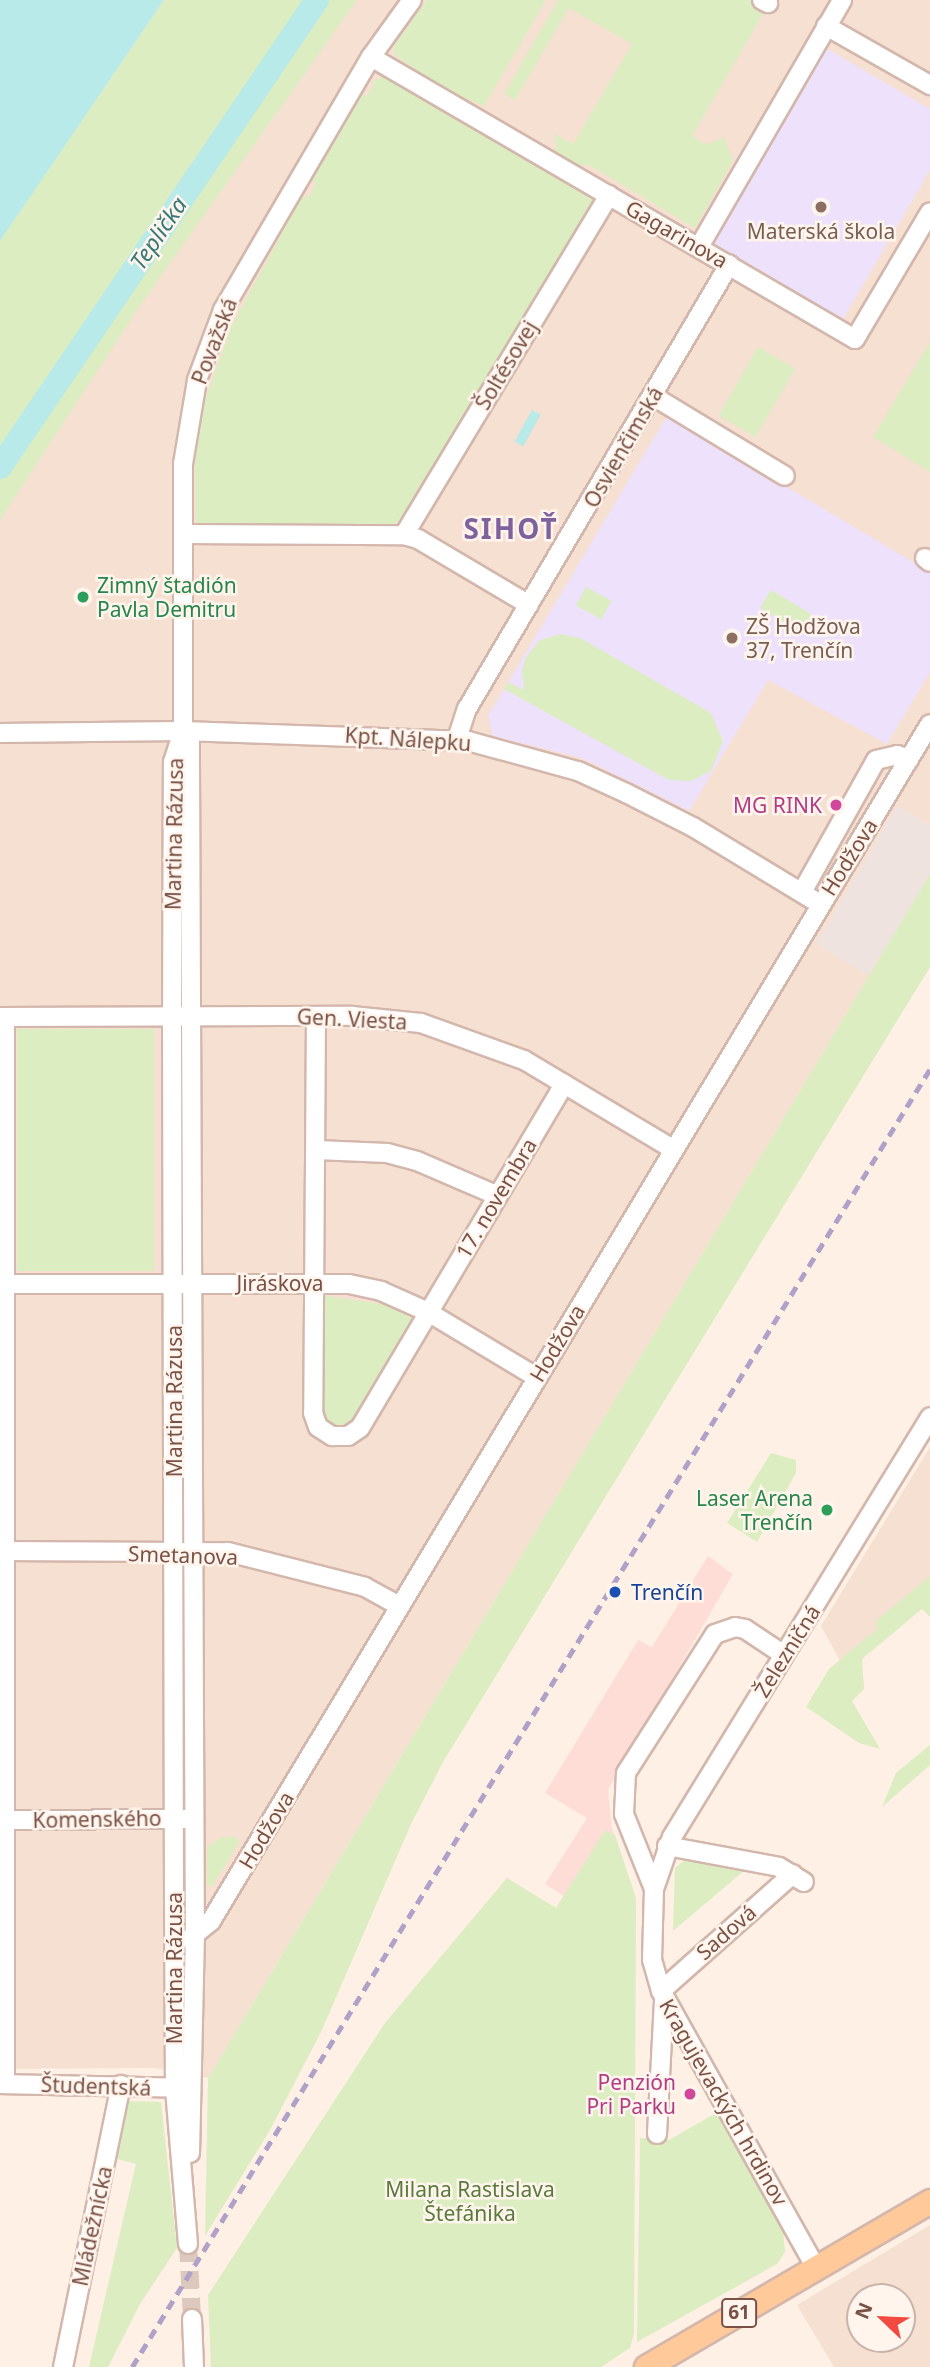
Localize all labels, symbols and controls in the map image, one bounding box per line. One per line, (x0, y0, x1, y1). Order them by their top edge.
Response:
water label: Teplička (124, 192, 192, 274)
street label: Gagarinova (622, 195, 732, 273)
marker: Materská škola (813, 199, 829, 215)
place label: Materská škola (747, 218, 895, 244)
street label: Považská (186, 294, 242, 388)
street label: Šoltésovej (470, 316, 542, 414)
street label: Osvienčimská (578, 382, 668, 512)
district label: SIHOŤ (464, 511, 558, 545)
place label: Zimný štadión Pavla Demitru (97, 572, 237, 622)
marker: Zimný štadión Pavla Demitru (75, 589, 91, 605)
place label: ZŠ Hodžova 37, Trenčín (746, 613, 861, 663)
marker: ZŠ Hodžova 37, Trenčín (724, 630, 740, 646)
street label: Kpt. Nálepku (344, 722, 472, 756)
street label: Martina Rázusa (160, 758, 188, 910)
place label: MG RINK (733, 792, 822, 818)
marker: MG RINK (828, 797, 844, 813)
street label: Hodžova (816, 814, 882, 900)
street label: Gen. Viesta (296, 1004, 408, 1034)
street label: 17. novembra (450, 1133, 542, 1263)
street label: Jiráskova (236, 1270, 324, 1296)
street label: Hodžova (524, 1300, 590, 1386)
street label: Martina Rázusa (161, 1325, 187, 1477)
place label: Laser Arena Trenčín (696, 1485, 813, 1535)
marker: Laser Arena Trenčín (819, 1502, 835, 1518)
street label: Smetanova (128, 1540, 238, 1570)
place label: Trenčín (631, 1579, 703, 1605)
marker: Trenčín (605, 1582, 625, 1602)
street label: Železničná (749, 1600, 825, 1702)
street label: Hodžova (233, 1787, 299, 1873)
street label: Komenského (32, 1805, 162, 1833)
street label: Martina Rázusa (161, 1892, 187, 2044)
street label: Sadová (691, 1899, 761, 1965)
street label: Kragujevackých hrdinov (655, 1994, 793, 2210)
place label: Penzión Pri Parku (586, 2069, 676, 2119)
street label: Študentská (40, 2071, 152, 2101)
marker: Penzión Pri Parku (682, 2086, 698, 2102)
street label: Mládežnícka (67, 2164, 117, 2288)
park label: Milana Rastislava Štefánika (385, 2176, 555, 2226)
north arrow (846, 2283, 916, 2353)
road number: 61 (720, 2298, 758, 2328)
text: N (849, 2298, 878, 2323)

